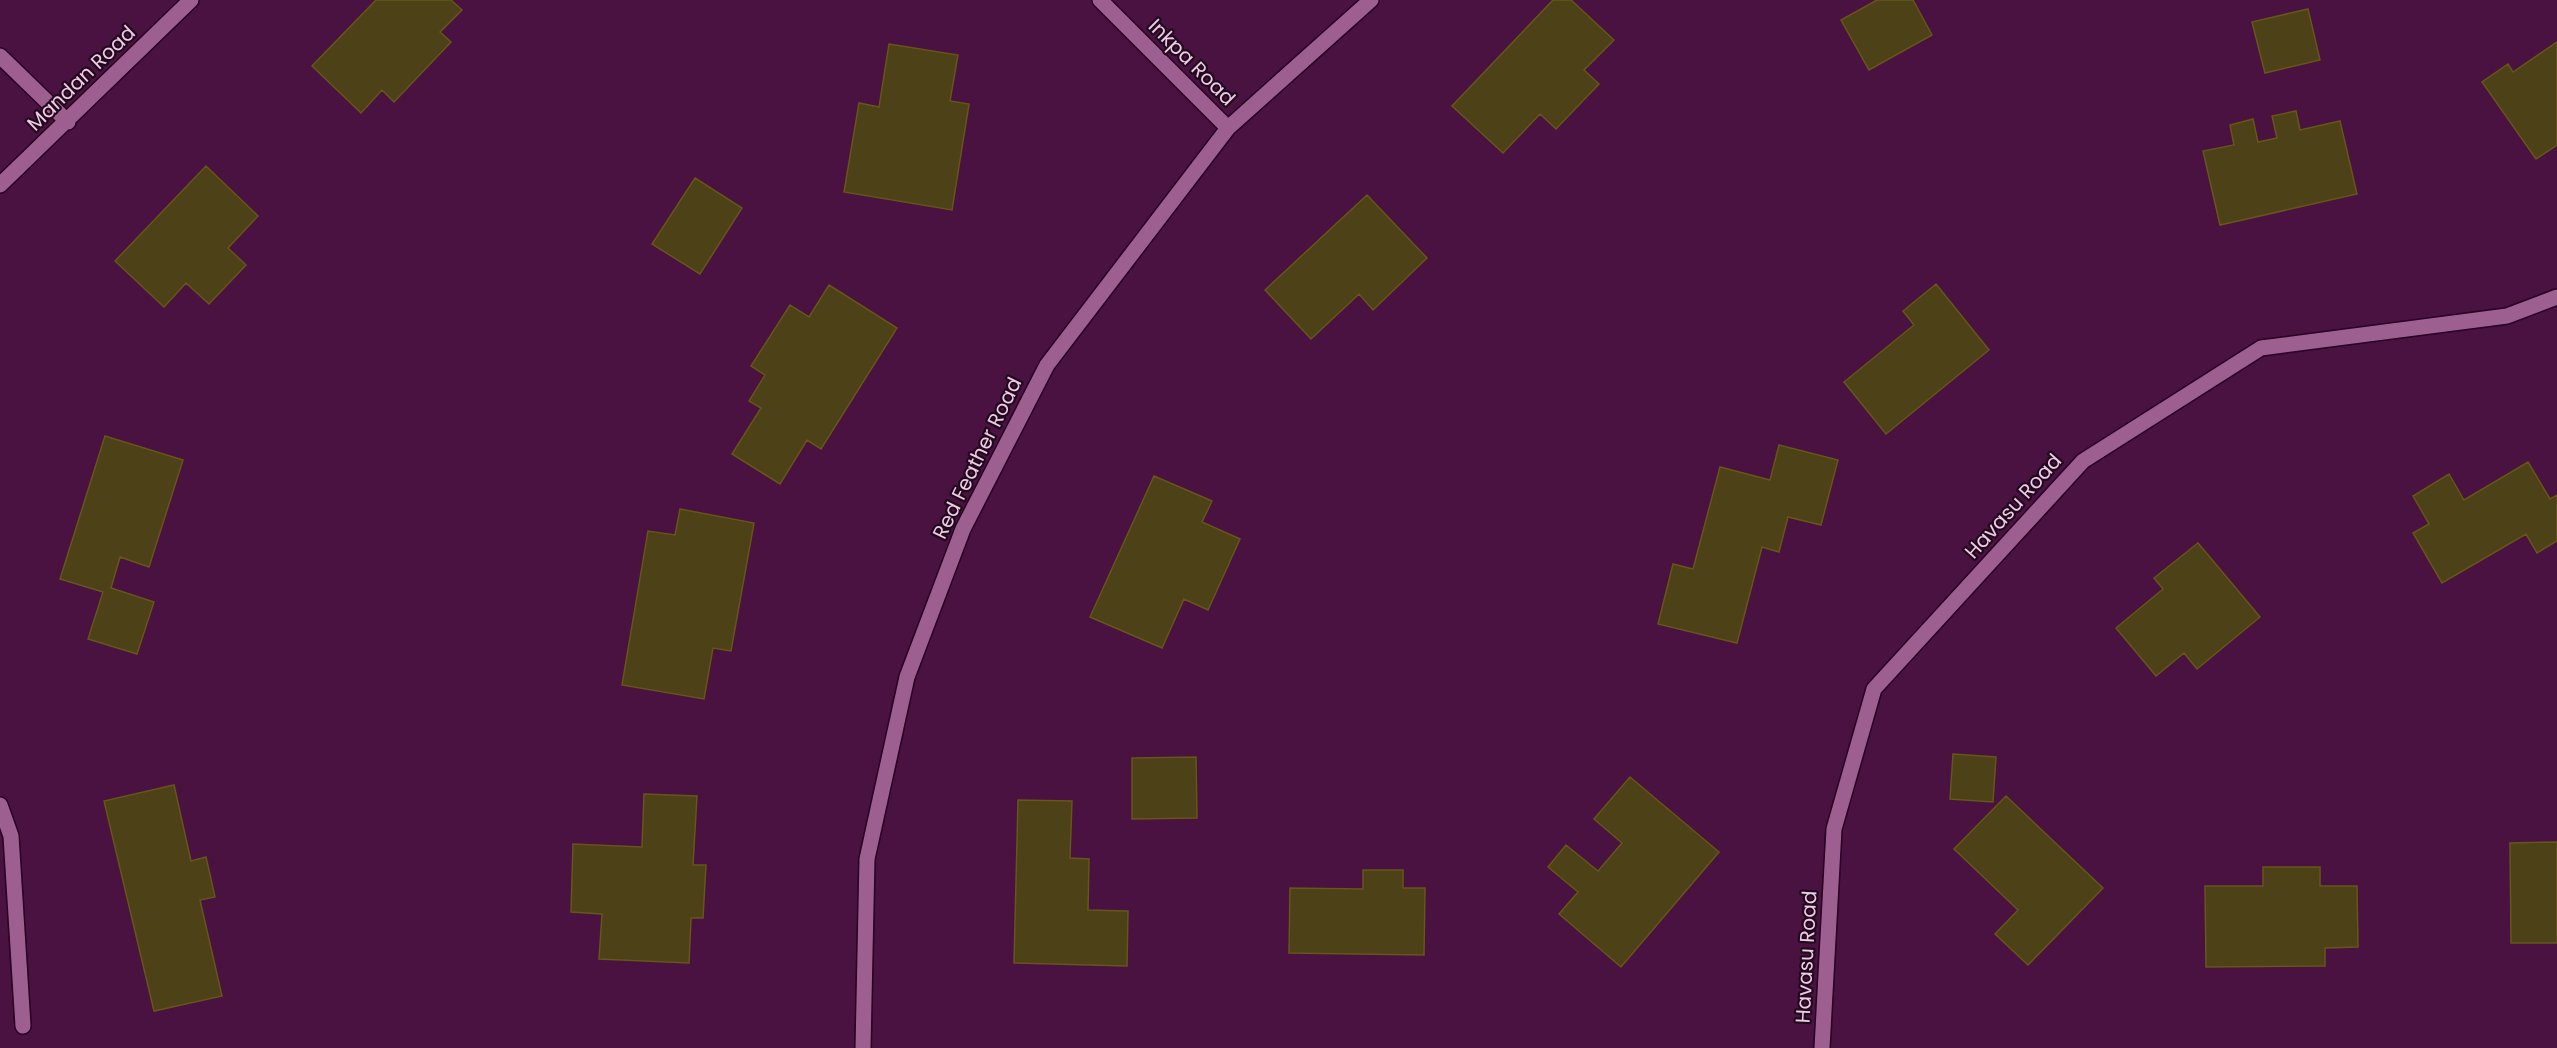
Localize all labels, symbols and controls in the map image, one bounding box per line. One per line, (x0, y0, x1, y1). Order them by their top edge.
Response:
street label: Inkpa Road (1142, 12, 1242, 112)
street label: Mandan Road (21, 19, 141, 137)
street label: Red Feather Road (926, 372, 1028, 544)
street label: Havasu Road (1958, 447, 2068, 565)
street label: Havasu Road (1789, 890, 1823, 1024)

